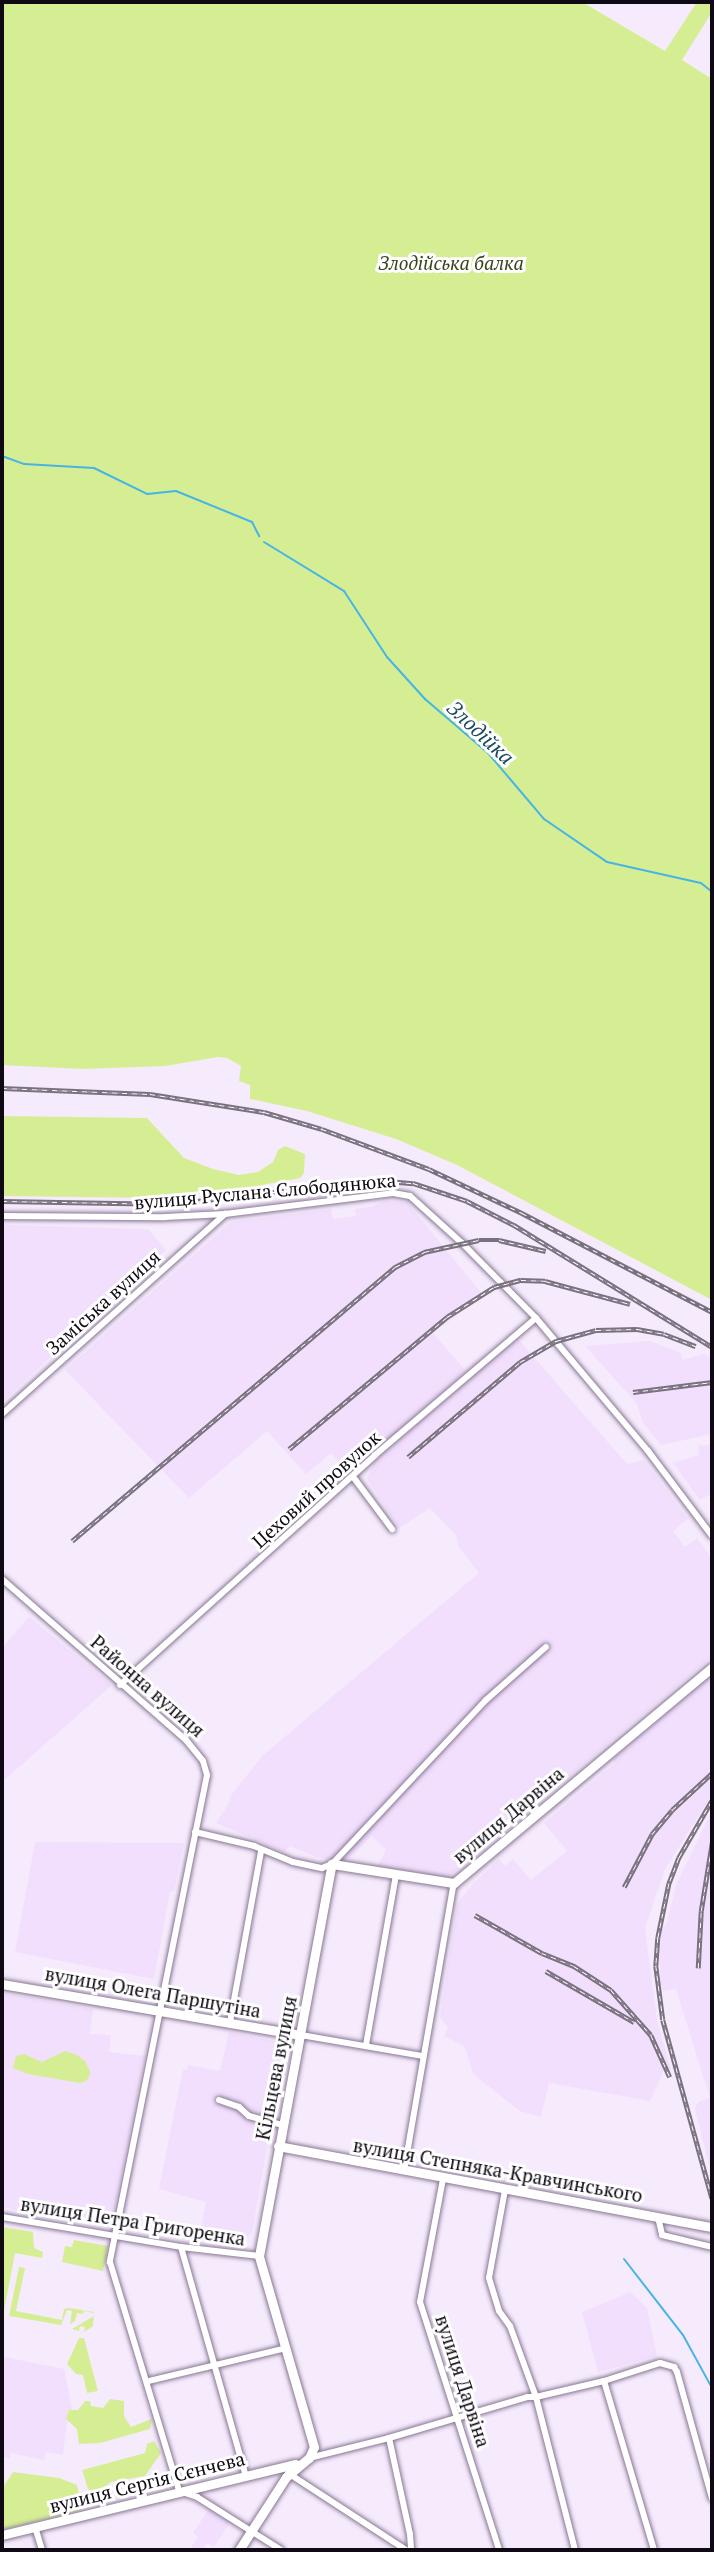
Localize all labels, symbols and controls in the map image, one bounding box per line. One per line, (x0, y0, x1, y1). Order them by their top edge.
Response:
park label: Злодійська балка (378, 252, 524, 274)
water label: Злодійка (442, 695, 520, 769)
street label: вулиця Руслана Слободянюка (133, 1168, 397, 1214)
street label: Заміська вулиця (41, 1245, 165, 1359)
street label: Цеховий провулок (247, 1426, 385, 1552)
street label: Районна вулиця (86, 1630, 210, 1742)
street label: вулиця Дарвіна (448, 1762, 568, 1868)
street label: вулиця Олега Паршутіна (43, 1962, 263, 2022)
street label: Кільцева вулиця (251, 1994, 301, 2142)
street label: вулиця Степняка-Кравчинського (351, 2133, 645, 2207)
street label: вулиця Петра Григоренка (19, 2192, 247, 2250)
street label: вулиця Дарвіна (431, 2312, 495, 2450)
street label: вулиця Сергія Сєнчева (47, 2447, 247, 2517)

